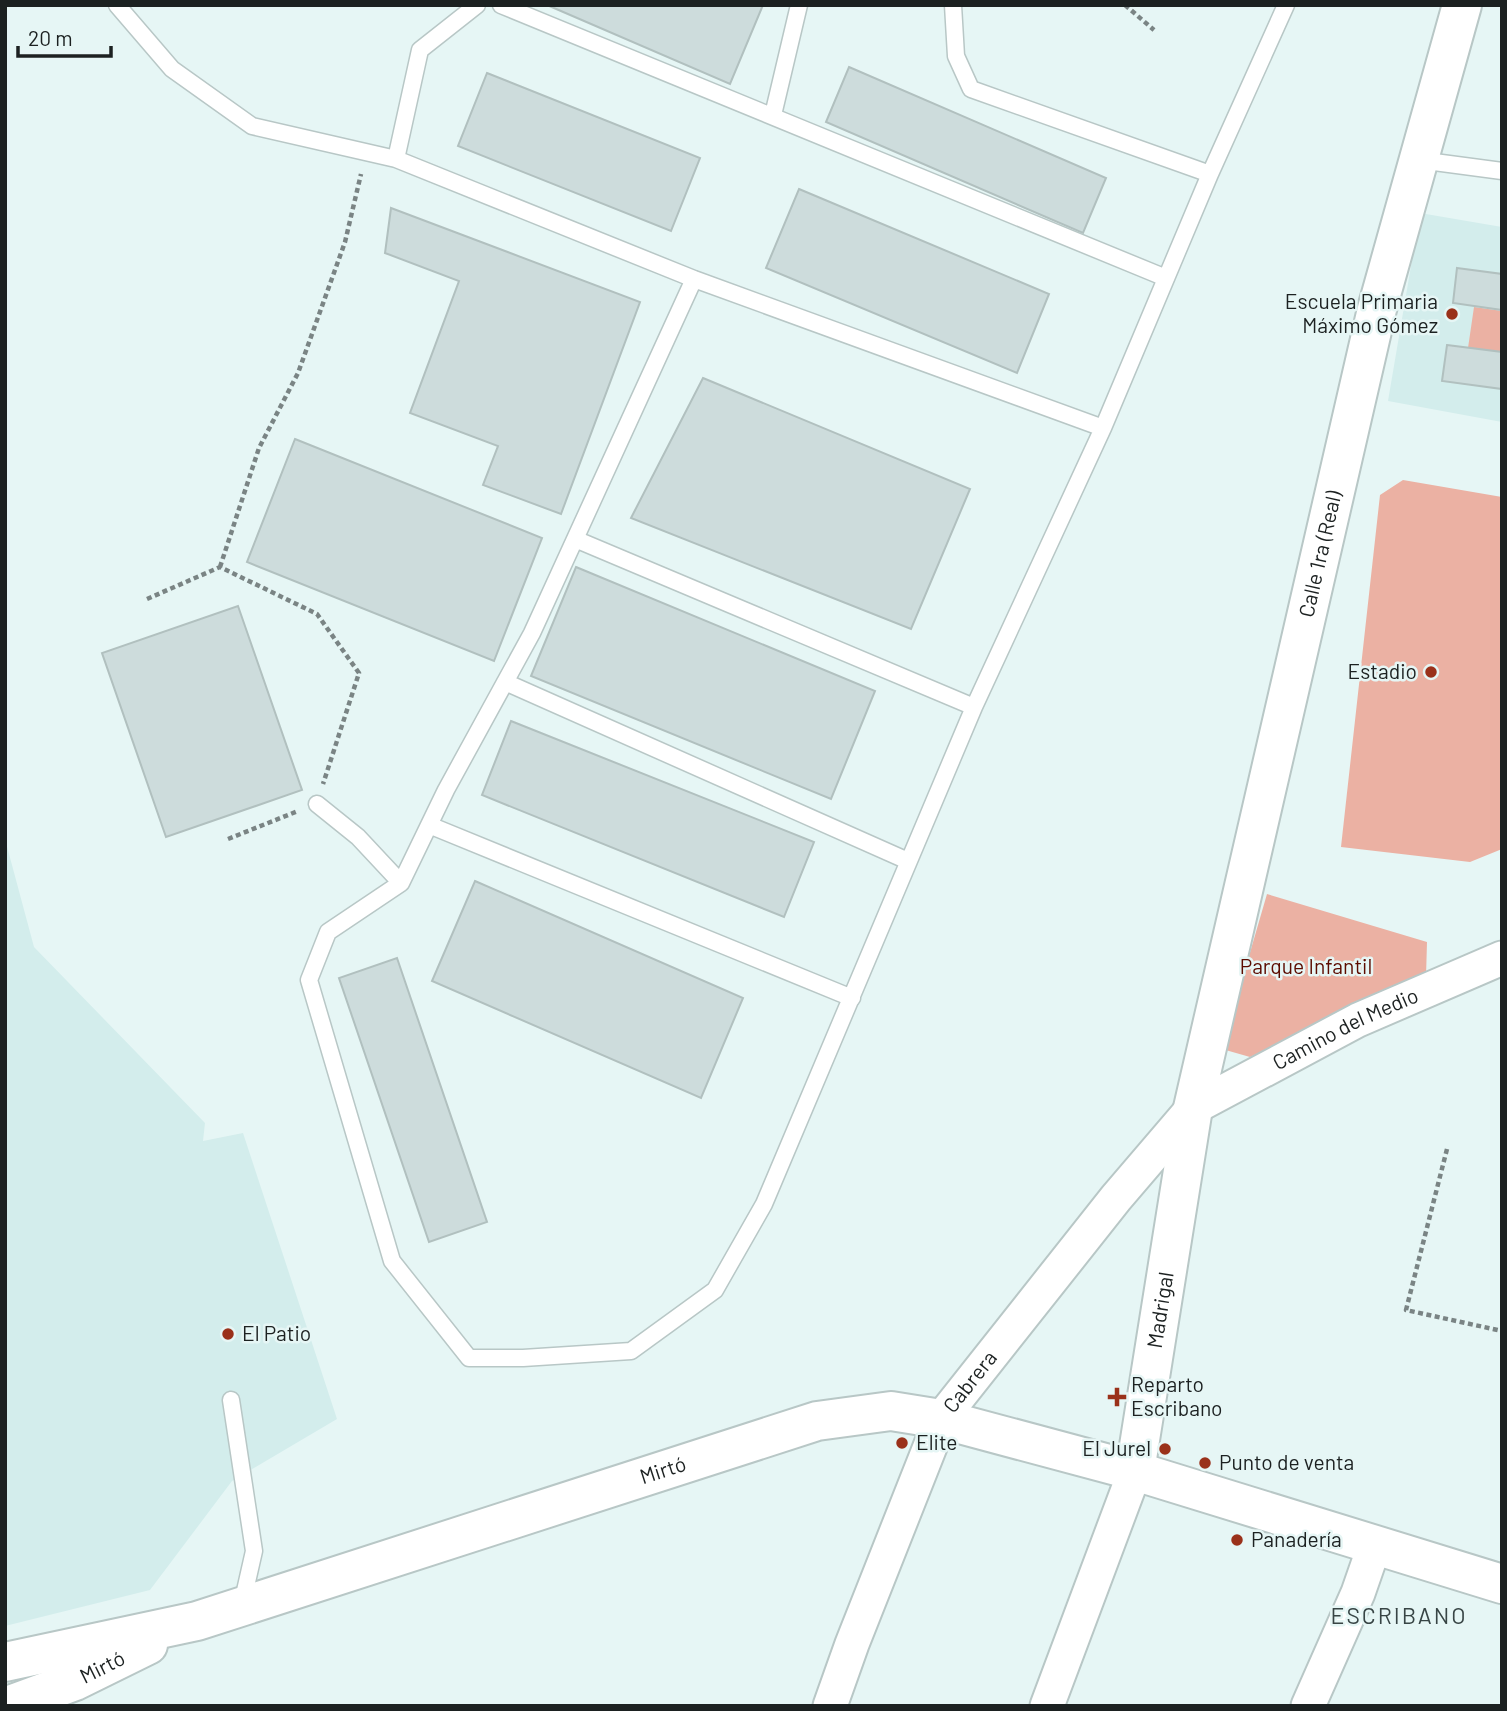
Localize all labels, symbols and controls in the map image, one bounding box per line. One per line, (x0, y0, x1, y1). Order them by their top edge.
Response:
scale bar (18, 14, 110, 58)
text: 20 m (28, 25, 73, 50)
place label: Escuela Primaria Máximo Gómez (1285, 288, 1438, 337)
marker: Escuela Primaria Máximo Gómez (1444, 306, 1460, 322)
street label: Calle 1ra (Real) (1292, 488, 1346, 619)
place label: Estadio (1348, 658, 1417, 683)
marker: Estadio (1423, 664, 1439, 680)
park label: Parque Infantil (1240, 953, 1372, 978)
street label: Camino del Medio (1268, 982, 1422, 1074)
street label: Madrigal (1141, 1270, 1178, 1350)
place label: El Patio (242, 1320, 311, 1345)
marker: El Patio (220, 1326, 236, 1342)
street label: Cabrera (937, 1345, 1001, 1417)
place label: Reparto Escribano (1131, 1371, 1223, 1420)
marker: Reparto Escribano (1109, 1389, 1125, 1405)
place label: Elite (916, 1429, 957, 1454)
marker: Elite (894, 1435, 910, 1451)
place label: El Jurel (1082, 1435, 1151, 1460)
marker: El Jurel (1157, 1441, 1173, 1457)
place label: Punto de venta (1219, 1449, 1354, 1474)
street label: Mirtó (636, 1450, 689, 1488)
marker: Punto de venta (1197, 1455, 1213, 1471)
place label: Panadería (1251, 1526, 1342, 1551)
marker: Panadería (1229, 1532, 1245, 1548)
district label: ESCRIBANO (1330, 1601, 1468, 1629)
street label: Mirtó (75, 1645, 128, 1688)

